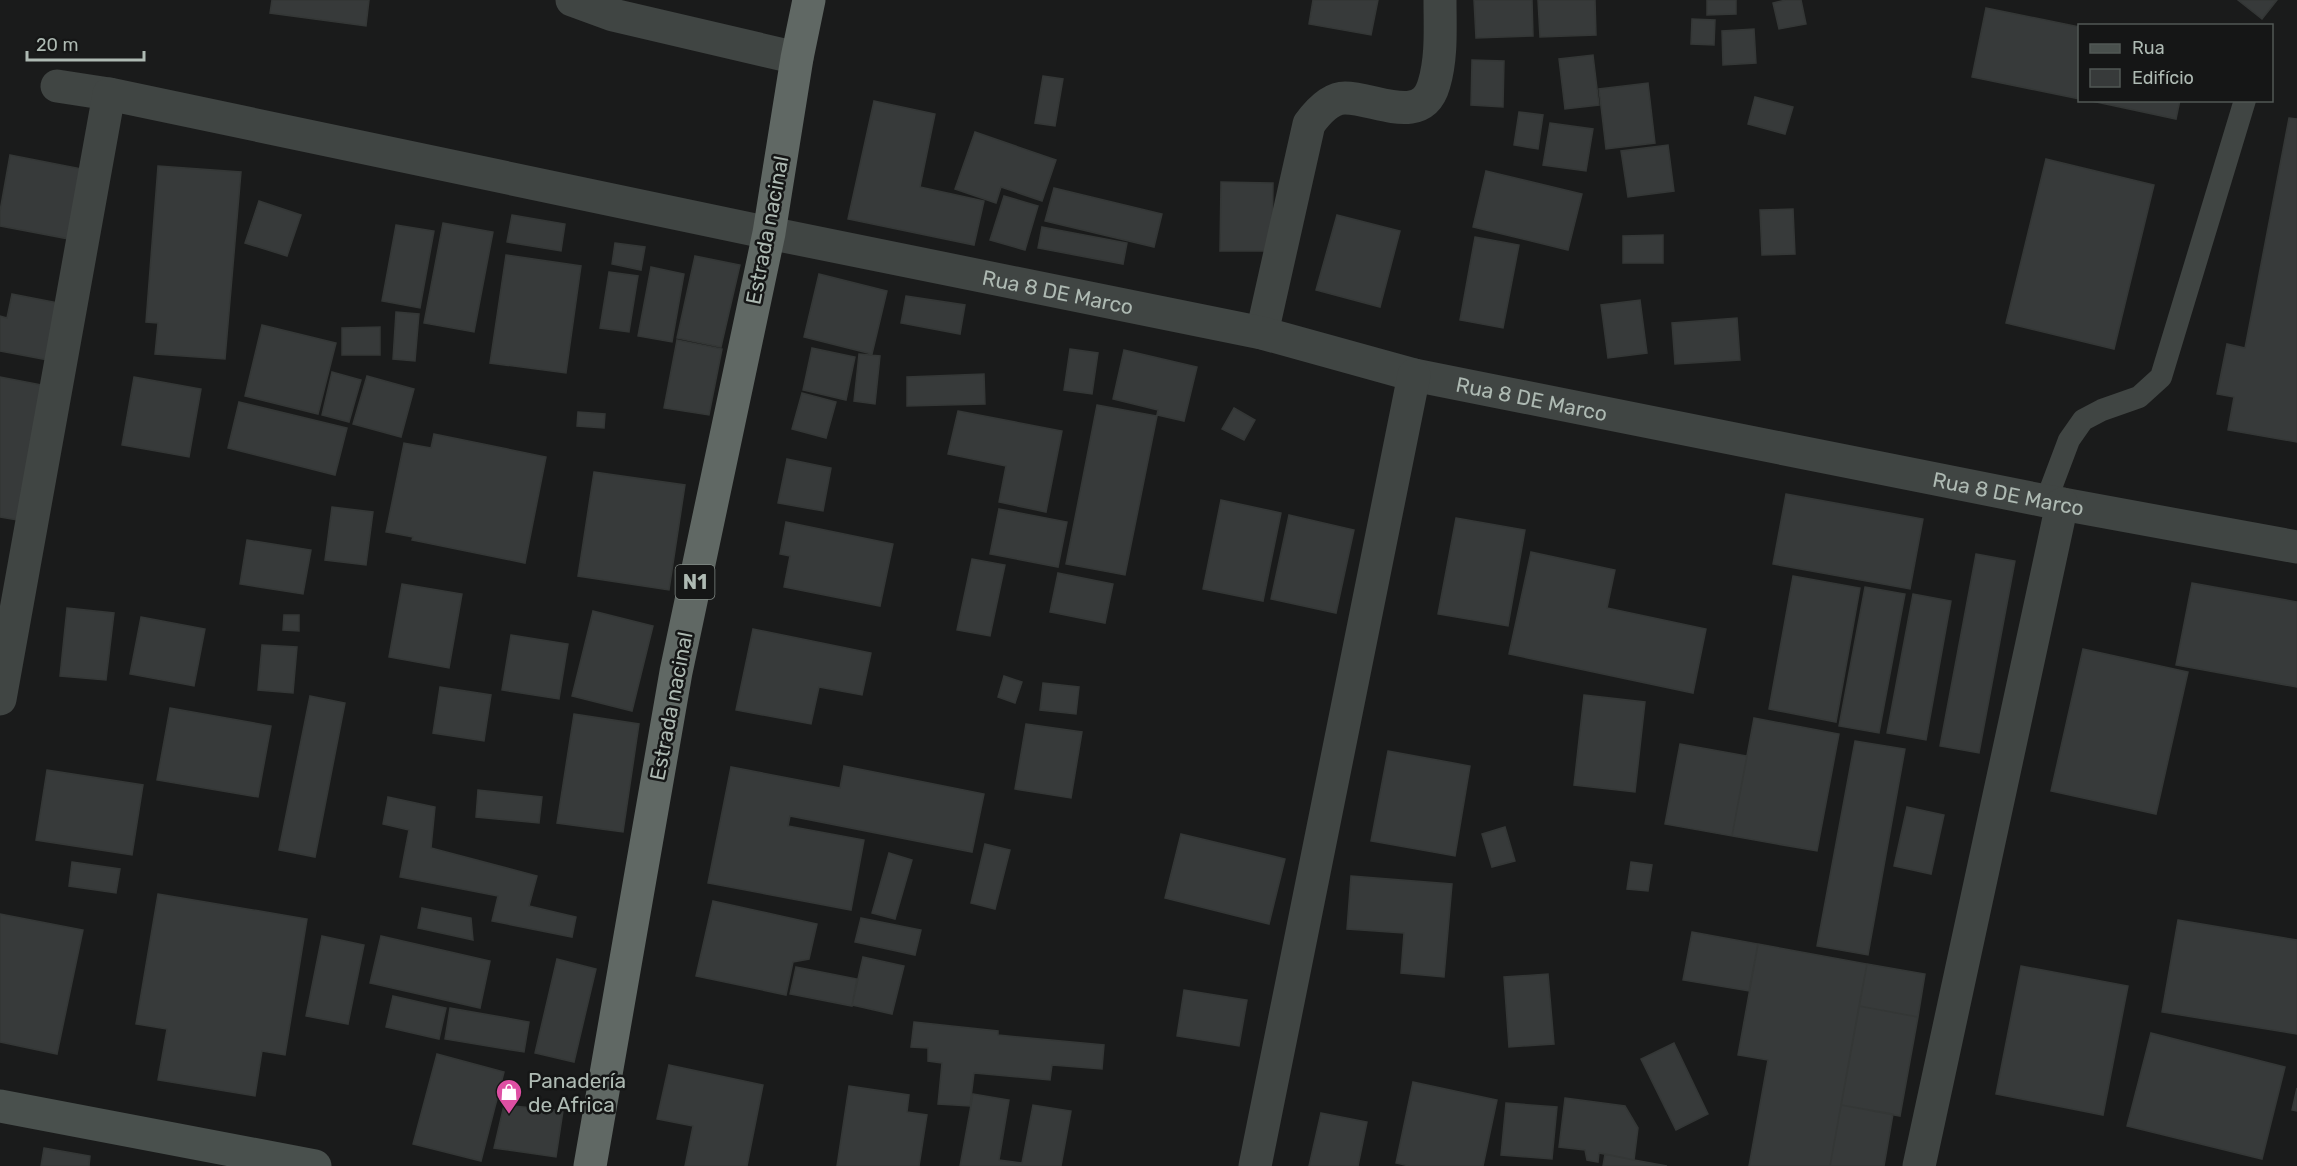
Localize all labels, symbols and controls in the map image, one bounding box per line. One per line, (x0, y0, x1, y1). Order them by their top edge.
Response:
scale bar (27, 24, 144, 62)
legend (2078, 24, 2273, 102)
text: 20 m (36, 34, 78, 56)
text: Rua (2132, 37, 2165, 59)
text: Edifício (2132, 67, 2194, 89)
street label: Estrada nacinal (740, 154, 794, 306)
street label: Rua 8 DE Marco (980, 264, 1136, 319)
street label: Rua 8 DE Marco (1454, 371, 1610, 426)
street label: Rua 8 DE Marco (1930, 466, 2086, 520)
road number: N1 (676, 565, 714, 599)
street label: Estrada nacinal (644, 630, 698, 782)
place label: Panadería de Africa (528, 1068, 626, 1117)
shop icon: Panadería de Africa (494, 1077, 524, 1115)

